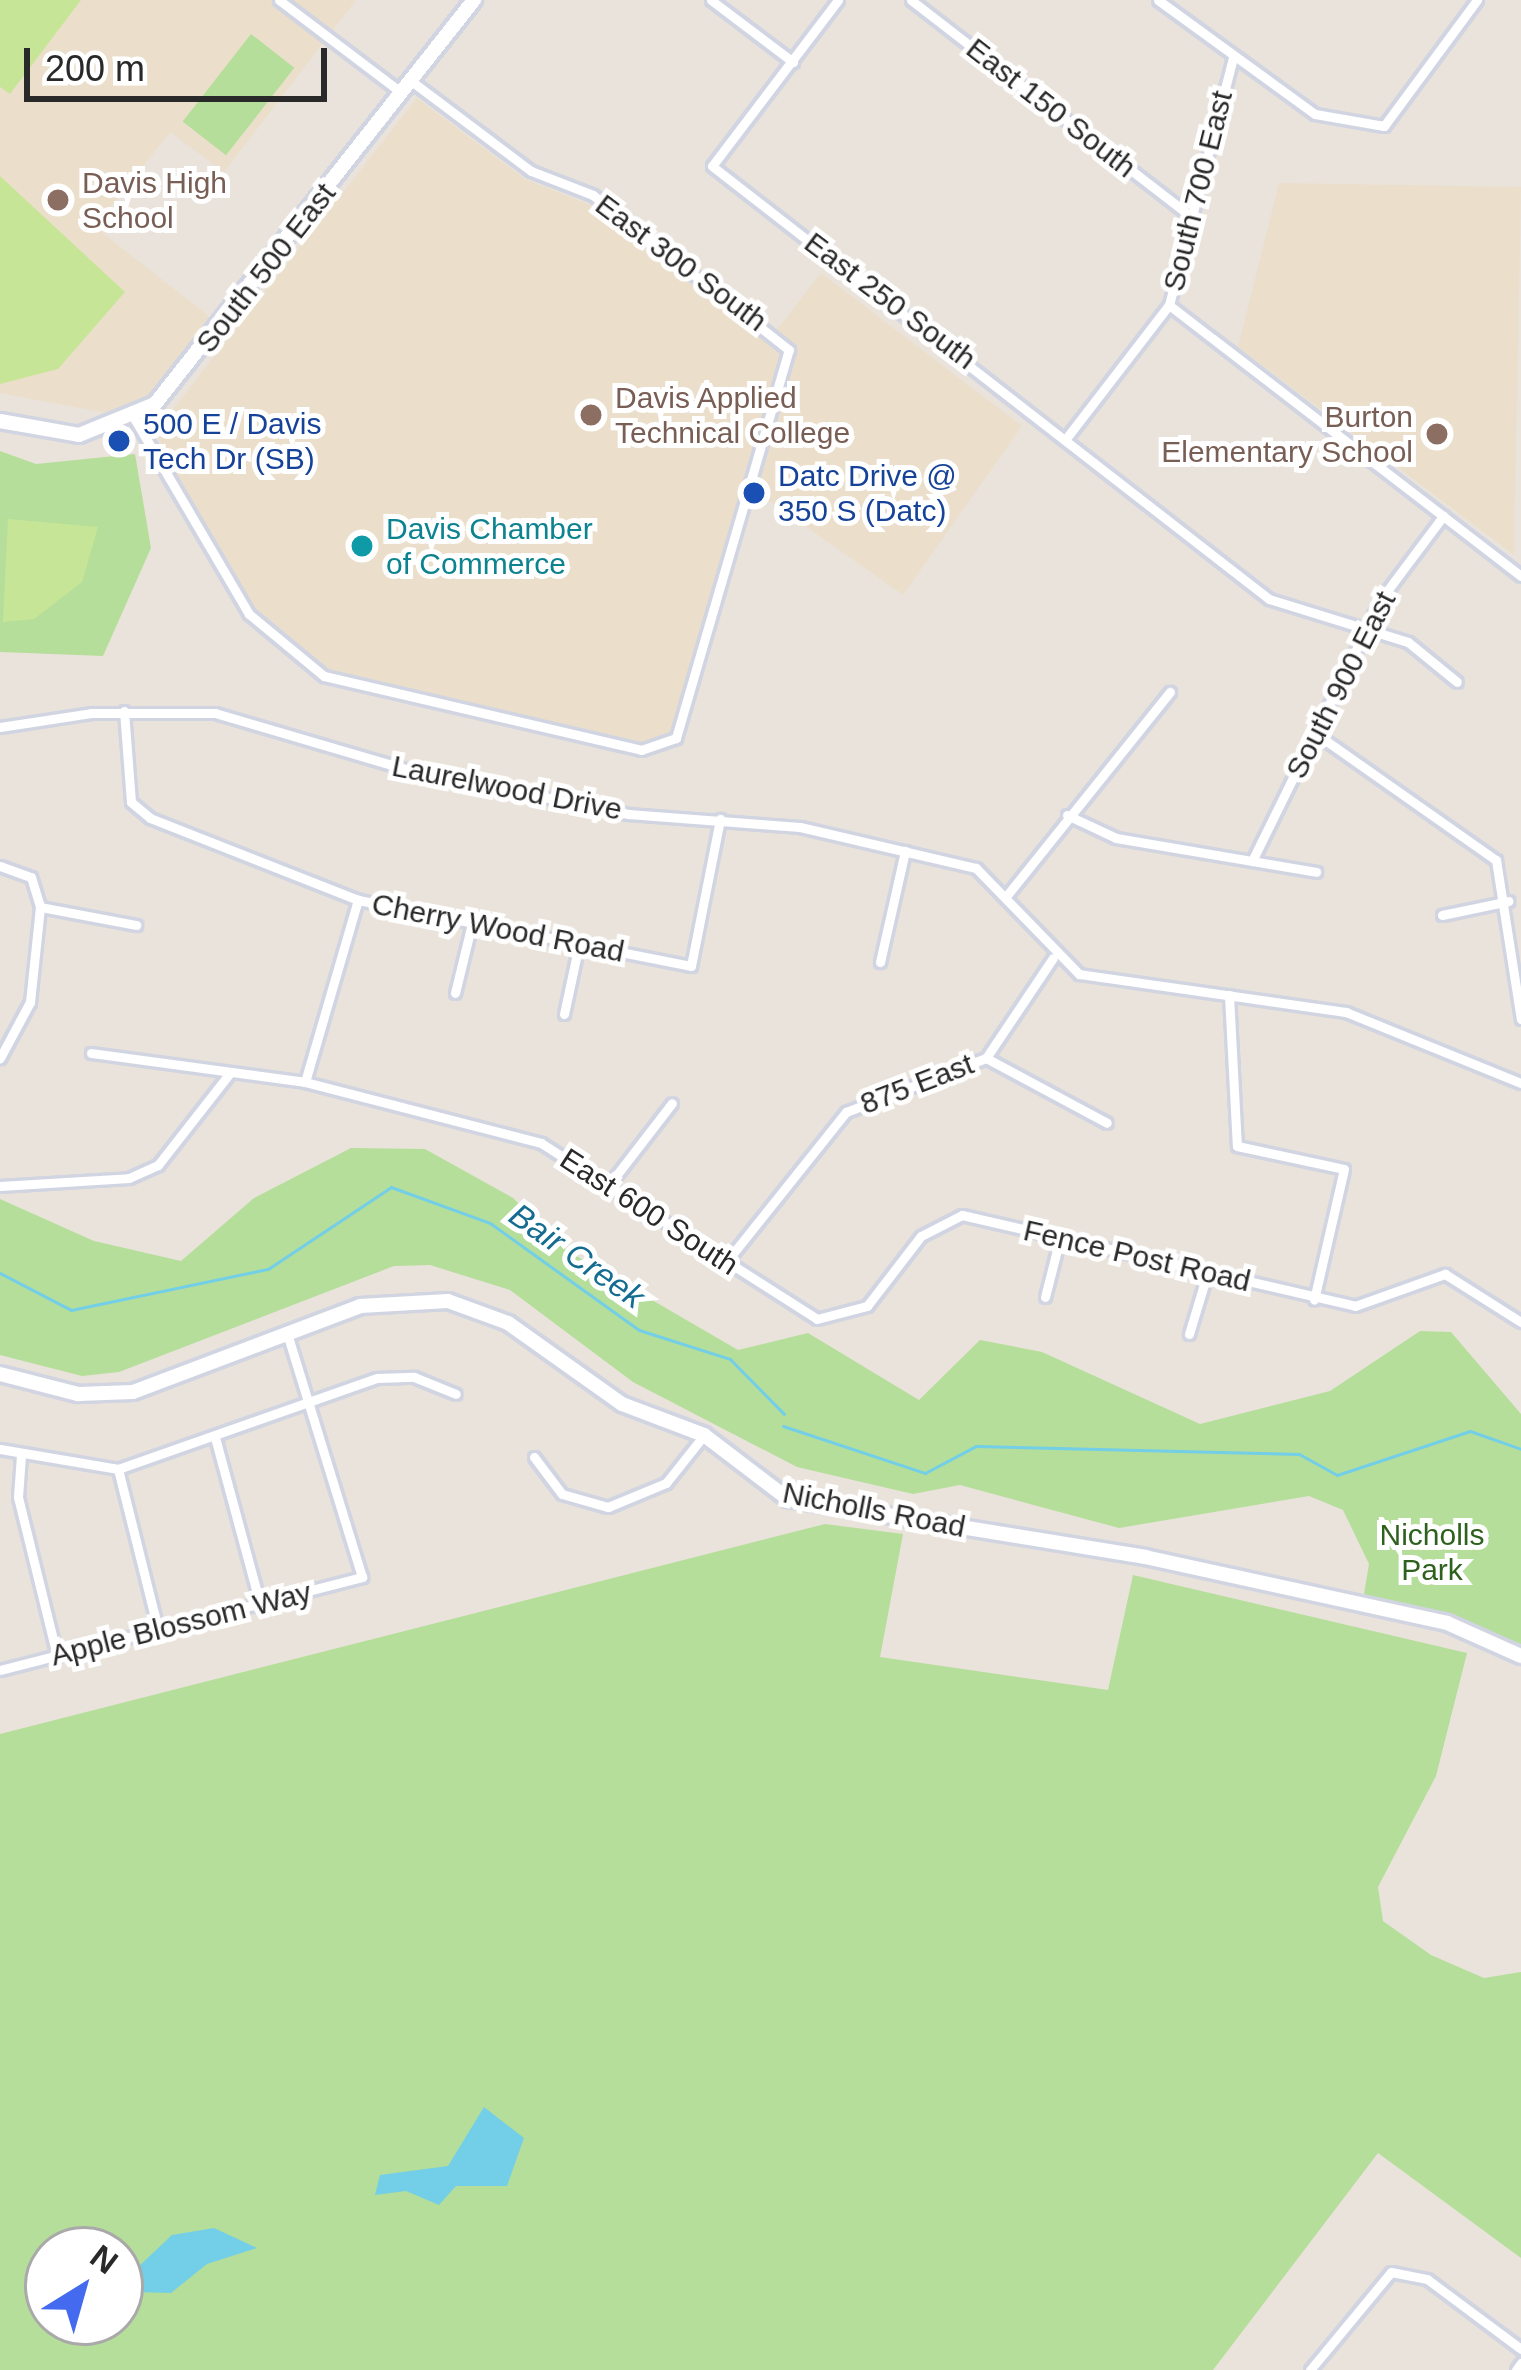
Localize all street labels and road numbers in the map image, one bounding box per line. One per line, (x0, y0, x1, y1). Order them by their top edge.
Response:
street label: East 150 South (959, 31, 1143, 185)
street label: South 700 East (1156, 87, 1240, 295)
street label: South 500 East (189, 176, 343, 360)
street label: East 300 South (588, 187, 774, 339)
street label: East 250 South (797, 225, 983, 377)
street label: South 900 East (1278, 585, 1404, 785)
street label: Laurelwood Drive (389, 748, 625, 828)
street label: Cherry Wood Road (369, 886, 627, 970)
street label: 875 East (855, 1046, 979, 1122)
street label: East 600 South (553, 1141, 745, 1283)
street label: Fence Post Road (1020, 1212, 1254, 1300)
street label: Nicholls Road (780, 1475, 968, 1545)
street label: Apple Blossom Way (47, 1574, 315, 1674)

